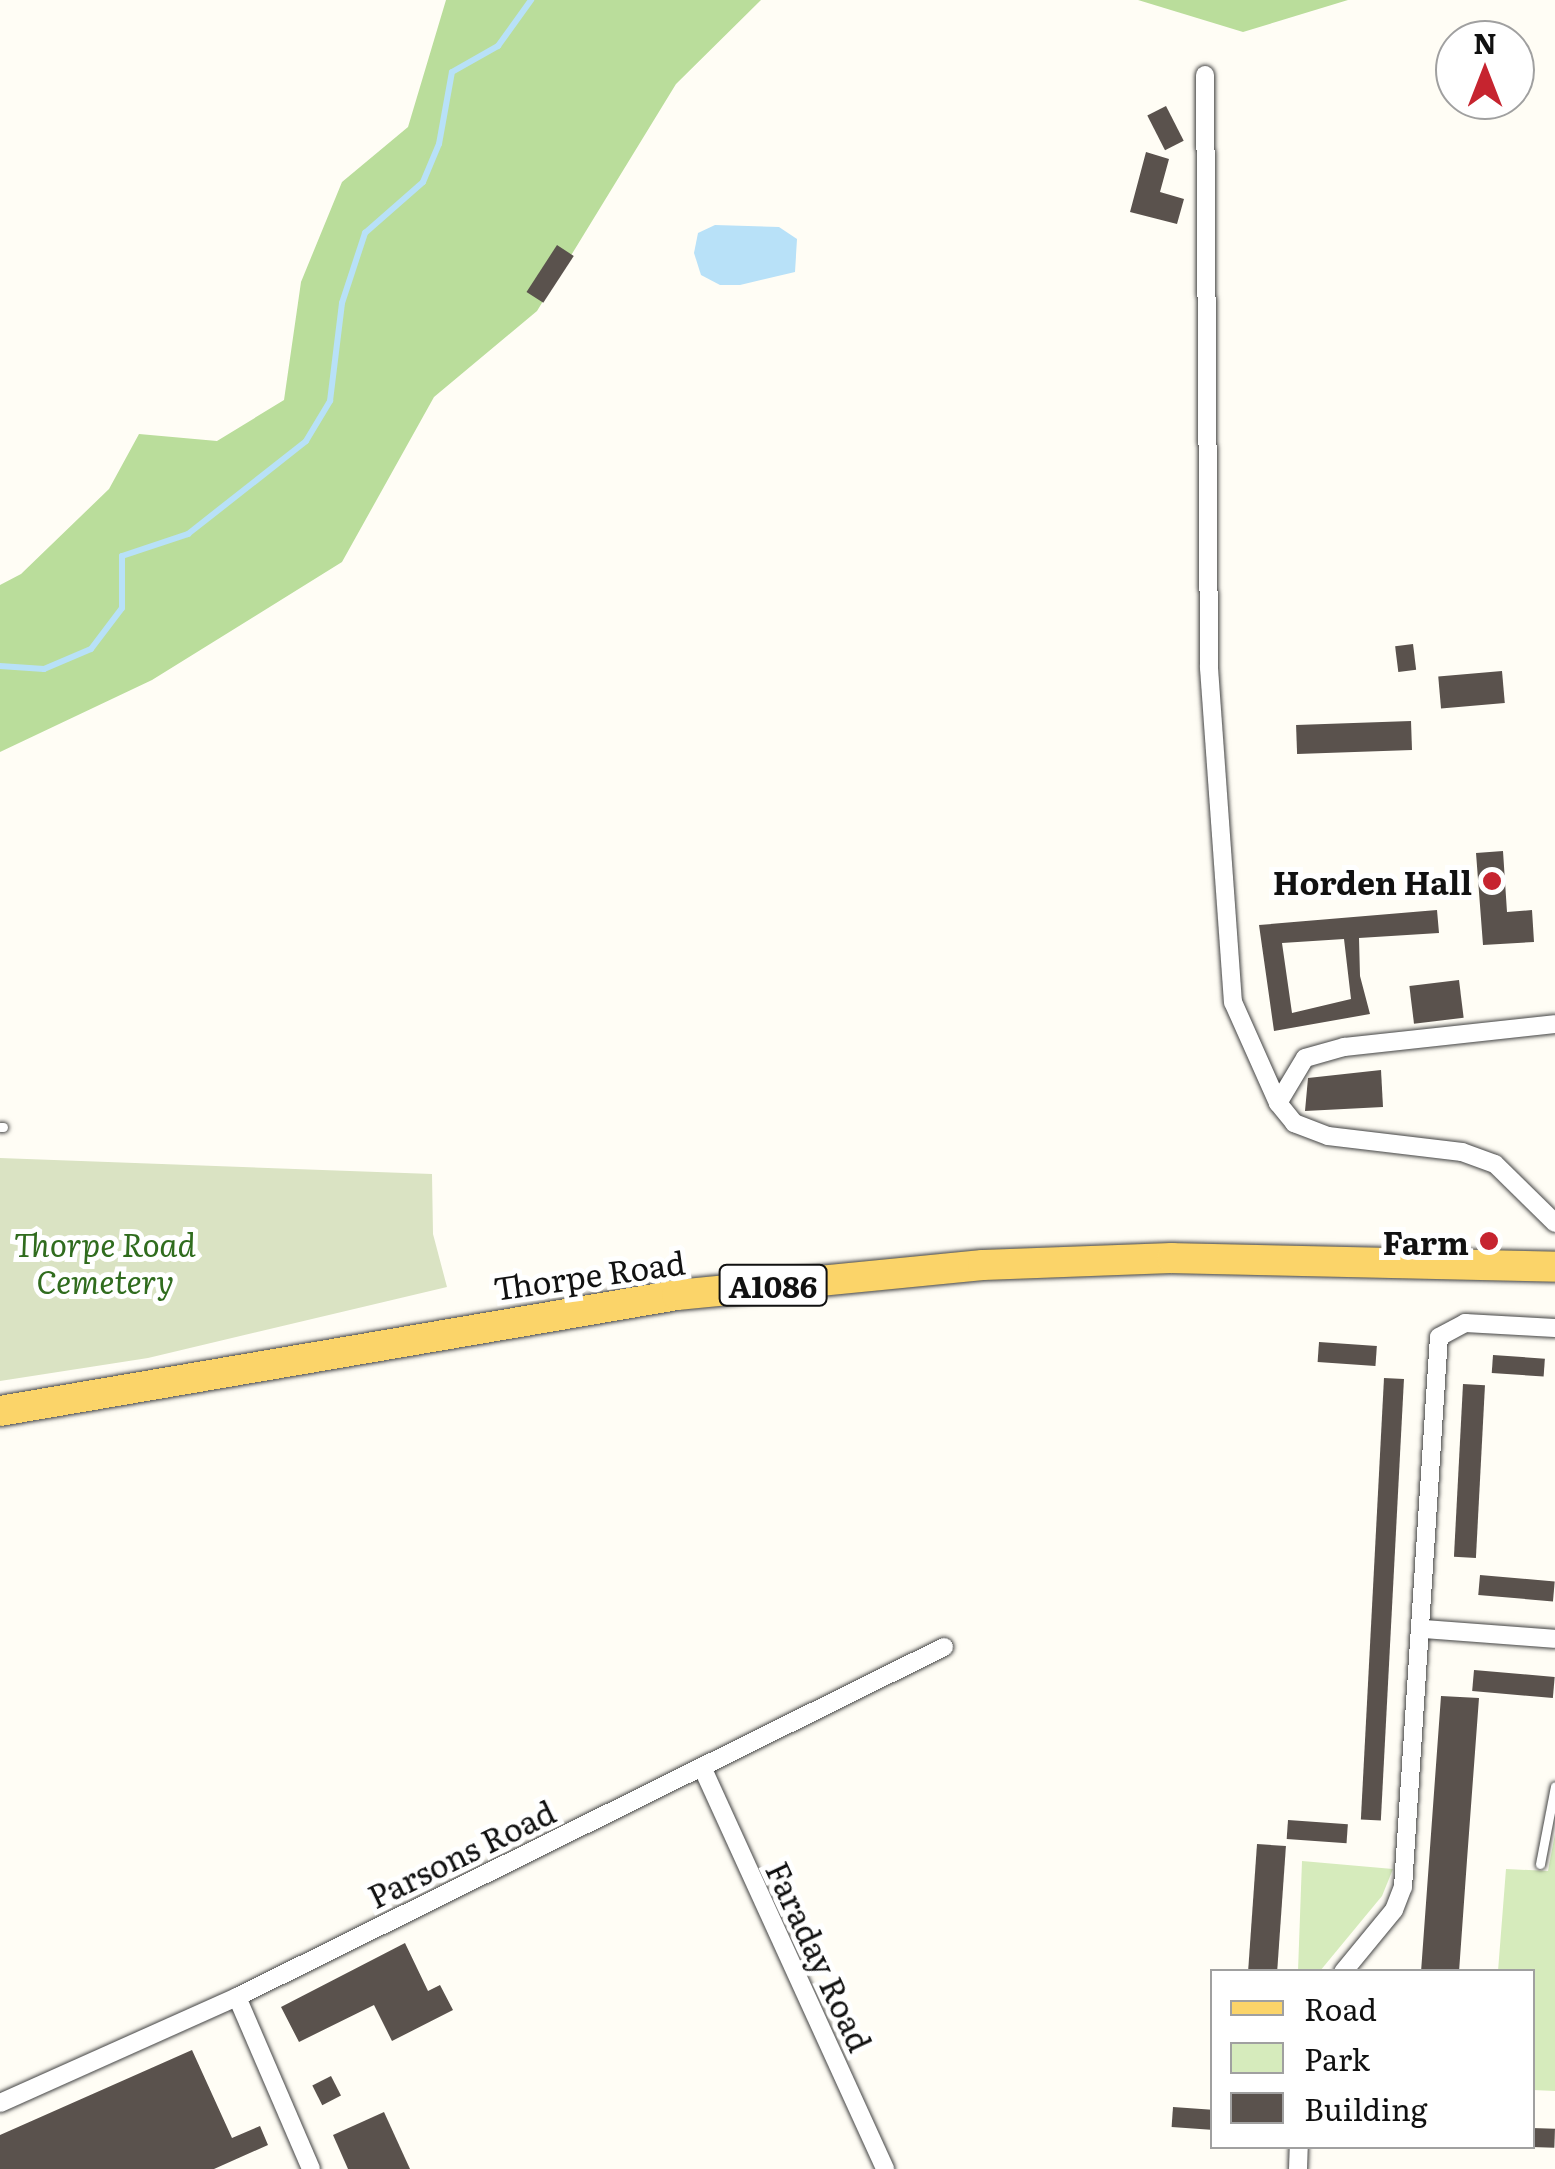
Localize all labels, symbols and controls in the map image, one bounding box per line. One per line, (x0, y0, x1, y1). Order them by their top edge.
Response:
north arrow (1435, 20, 1535, 120)
text: N (1473, 21, 1497, 63)
place label: Horden Hall (1273, 862, 1472, 900)
marker: Horden Hall (1481, 870, 1503, 892)
place label: Farm (1383, 1222, 1469, 1260)
park label: Thorpe Road Cemetery (14, 1225, 196, 1300)
marker: Farm (1478, 1230, 1500, 1252)
street label: Thorpe Road (491, 1242, 687, 1306)
road number: A1086 (718, 1260, 828, 1310)
street label: Parsons Road (361, 1791, 561, 1915)
street label: Faraday Road (759, 1855, 881, 2057)
legend (1210, 1969, 1535, 2149)
text: Road (1304, 1986, 1377, 2030)
text: Park (1304, 2036, 1370, 2080)
text: Building (1304, 2086, 1428, 2130)

